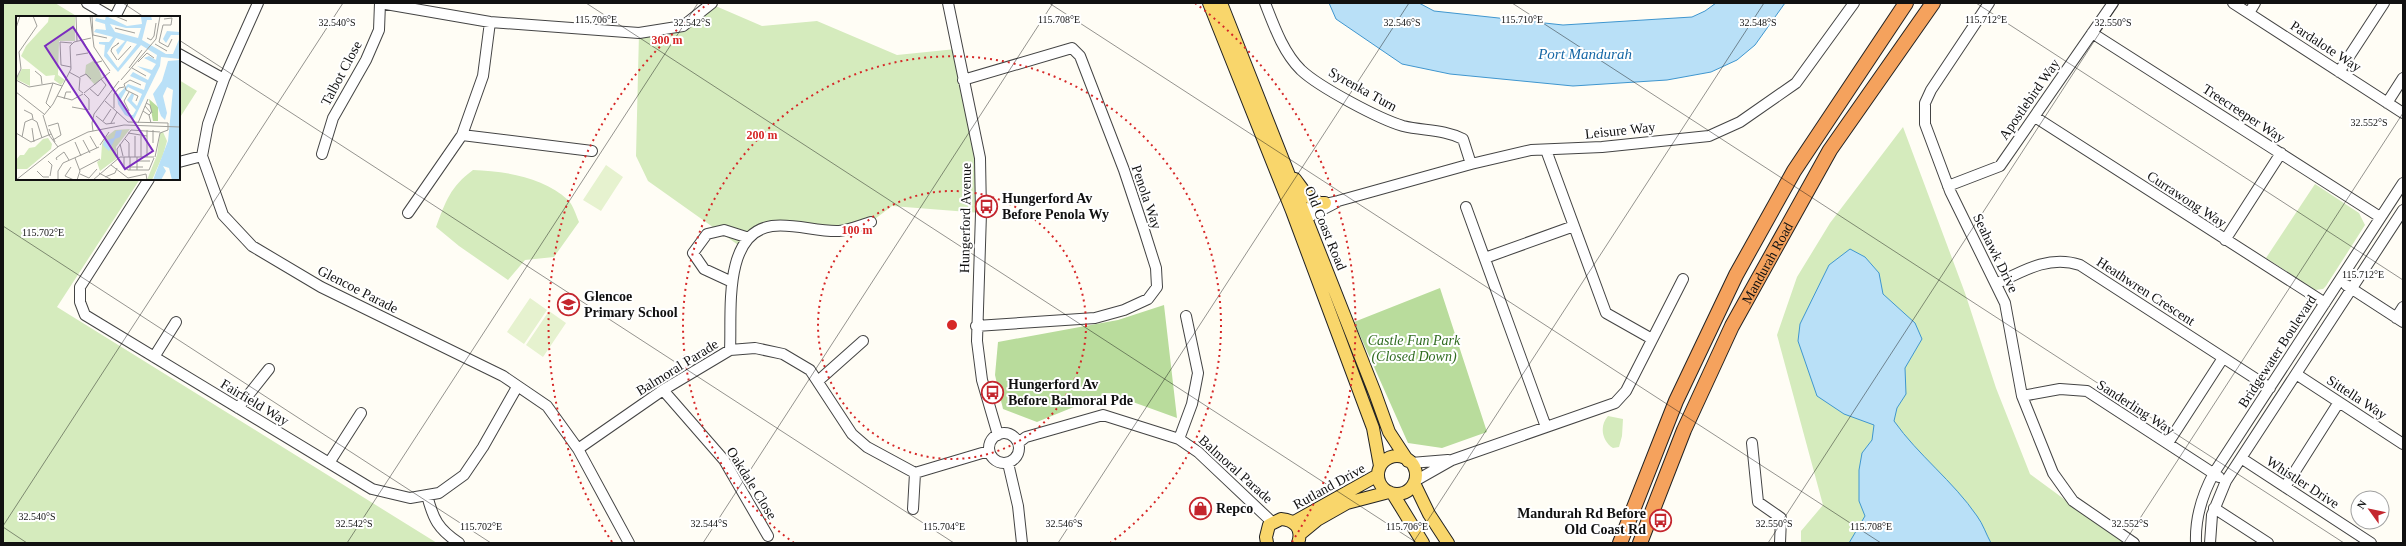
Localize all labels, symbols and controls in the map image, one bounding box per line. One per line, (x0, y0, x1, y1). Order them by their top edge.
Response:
text: 115.706°E (575, 14, 617, 25)
text: 115.708°E (1038, 14, 1080, 25)
text: 115.710°E (1501, 14, 1543, 25)
text: 115.712°E (1965, 14, 2007, 25)
inset map (16, 16, 180, 180)
text: 32.540°S (318, 17, 356, 28)
text: 32.542°S (673, 17, 711, 28)
text: 32.546°S (1383, 17, 1421, 28)
text: 32.548°S (1739, 17, 1777, 28)
text: 32.550°S (2094, 17, 2132, 28)
street label: Pardalote Way (2287, 18, 2364, 75)
text: 300 m (652, 33, 683, 47)
street label: Talbot Close (318, 38, 365, 108)
water label: Port Mandurah (1537, 46, 1632, 62)
street label: Apostlebird Way (1996, 56, 2063, 142)
street label: Syrenka Turn (1326, 64, 1400, 114)
street label: Treecreeper Way (2200, 81, 2288, 146)
text: 32.552°S (2350, 117, 2388, 128)
street label: Leisure Way (1584, 119, 1656, 142)
text: 200 m (747, 128, 778, 142)
street label: Hungerford Avenue (957, 163, 974, 273)
street label: Penola Way (1129, 163, 1164, 231)
street label: Currawong Way (2144, 168, 2229, 231)
street label: Old Coast Road (1302, 184, 1349, 272)
place label: Hungerford Av Before Penola Wy (1002, 191, 1109, 222)
bus stop icon: Hungerford Av Before Penola Wy (973, 193, 999, 219)
street label: Seahawk Drive (1970, 211, 2021, 295)
street label: Mandurah Road (1739, 220, 1796, 306)
text: 100 m (842, 223, 873, 237)
text: 115.702°E (22, 227, 64, 238)
street label: Heathwren Crescent (2094, 254, 2198, 329)
street label: Glencoe Parade (315, 263, 400, 316)
text: 115.712°E (2342, 269, 2384, 280)
place label: Glencoe Primary School (584, 289, 678, 320)
school or university icon: Glencoe Primary School (556, 291, 582, 317)
street label: Bridgewater Boulevard (2235, 292, 2319, 410)
centre of rings (945, 318, 959, 332)
park label: Castle Fun Park (Closed Down) (1368, 333, 1461, 365)
street label: Balmoral Parade (634, 336, 721, 399)
street label: Sittella Way (2324, 373, 2389, 422)
street label: Fairfield Way (218, 376, 292, 429)
place label: Hungerford Av Before Balmoral Pde (1008, 377, 1133, 408)
street label: Sanderling Way (2094, 377, 2177, 438)
bus stop icon: Hungerford Av Before Balmoral Pde (979, 379, 1005, 405)
street label: Balmoral Parade (1196, 432, 1275, 506)
street label: Oakdale Close (723, 445, 780, 522)
street label: Whistler Drive (2264, 453, 2342, 511)
street label: Rutland Drive (1291, 461, 1368, 512)
north arrow (2350, 490, 2390, 530)
shop icon: Repco (1188, 495, 1214, 521)
text: N (2354, 498, 2369, 511)
place label: Repco (1216, 501, 1253, 516)
place label: Mandurah Rd Before Old Coast Rd (1517, 506, 1646, 537)
bus stop icon: Mandurah Rd Before Old Coast Rd (1648, 508, 1674, 534)
text: 32.540°S (18, 511, 56, 522)
text: 32.542°S (335, 518, 373, 529)
text: 32.544°S (690, 518, 728, 529)
text: 32.546°S (1045, 518, 1083, 529)
text: 32.550°S (1755, 518, 1793, 529)
text: 32.552°S (2111, 518, 2149, 529)
text: 115.702°E (460, 521, 502, 532)
text: 115.704°E (923, 521, 965, 532)
text: 115.706°E (1386, 521, 1428, 532)
text: 115.708°E (1850, 521, 1892, 532)

